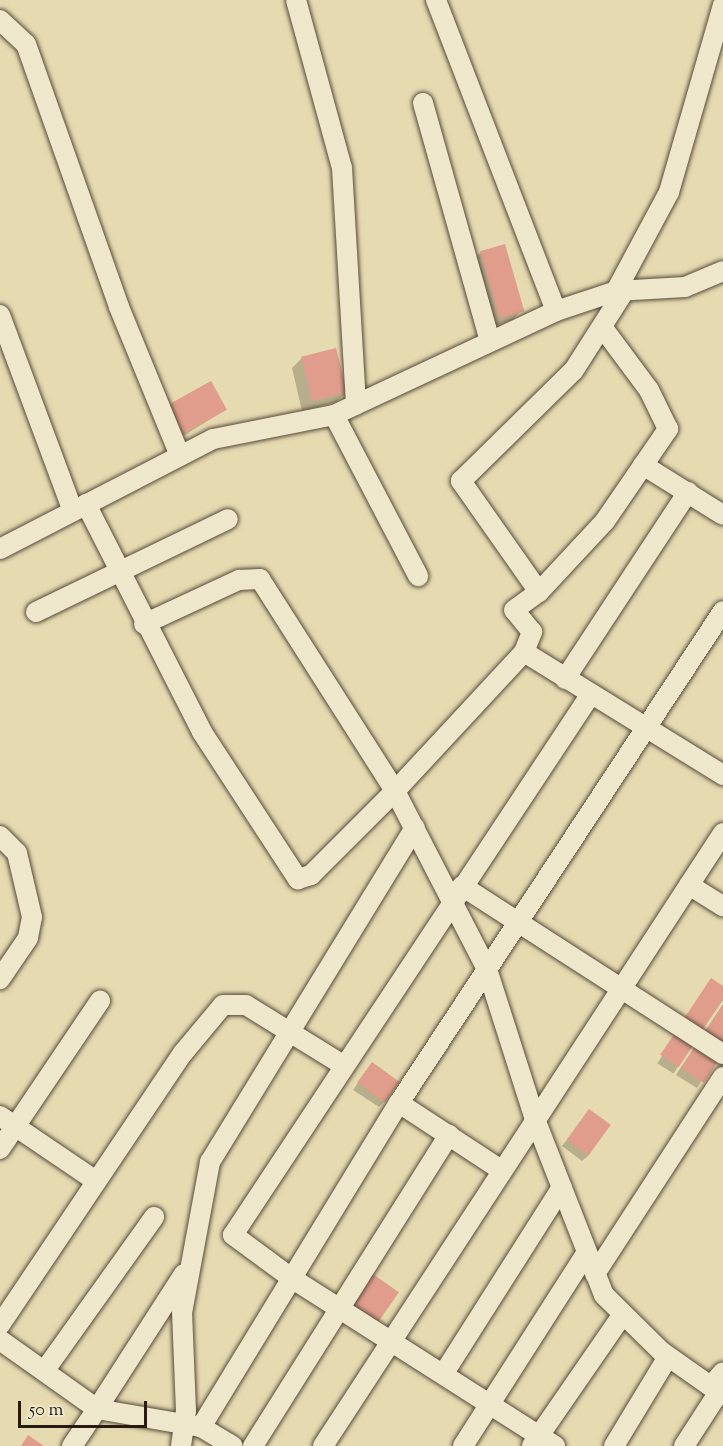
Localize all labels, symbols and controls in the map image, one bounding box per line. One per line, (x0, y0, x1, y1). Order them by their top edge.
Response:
scale bar (21, 1389, 150, 1427)
text: 50 m (29, 1398, 63, 1424)

